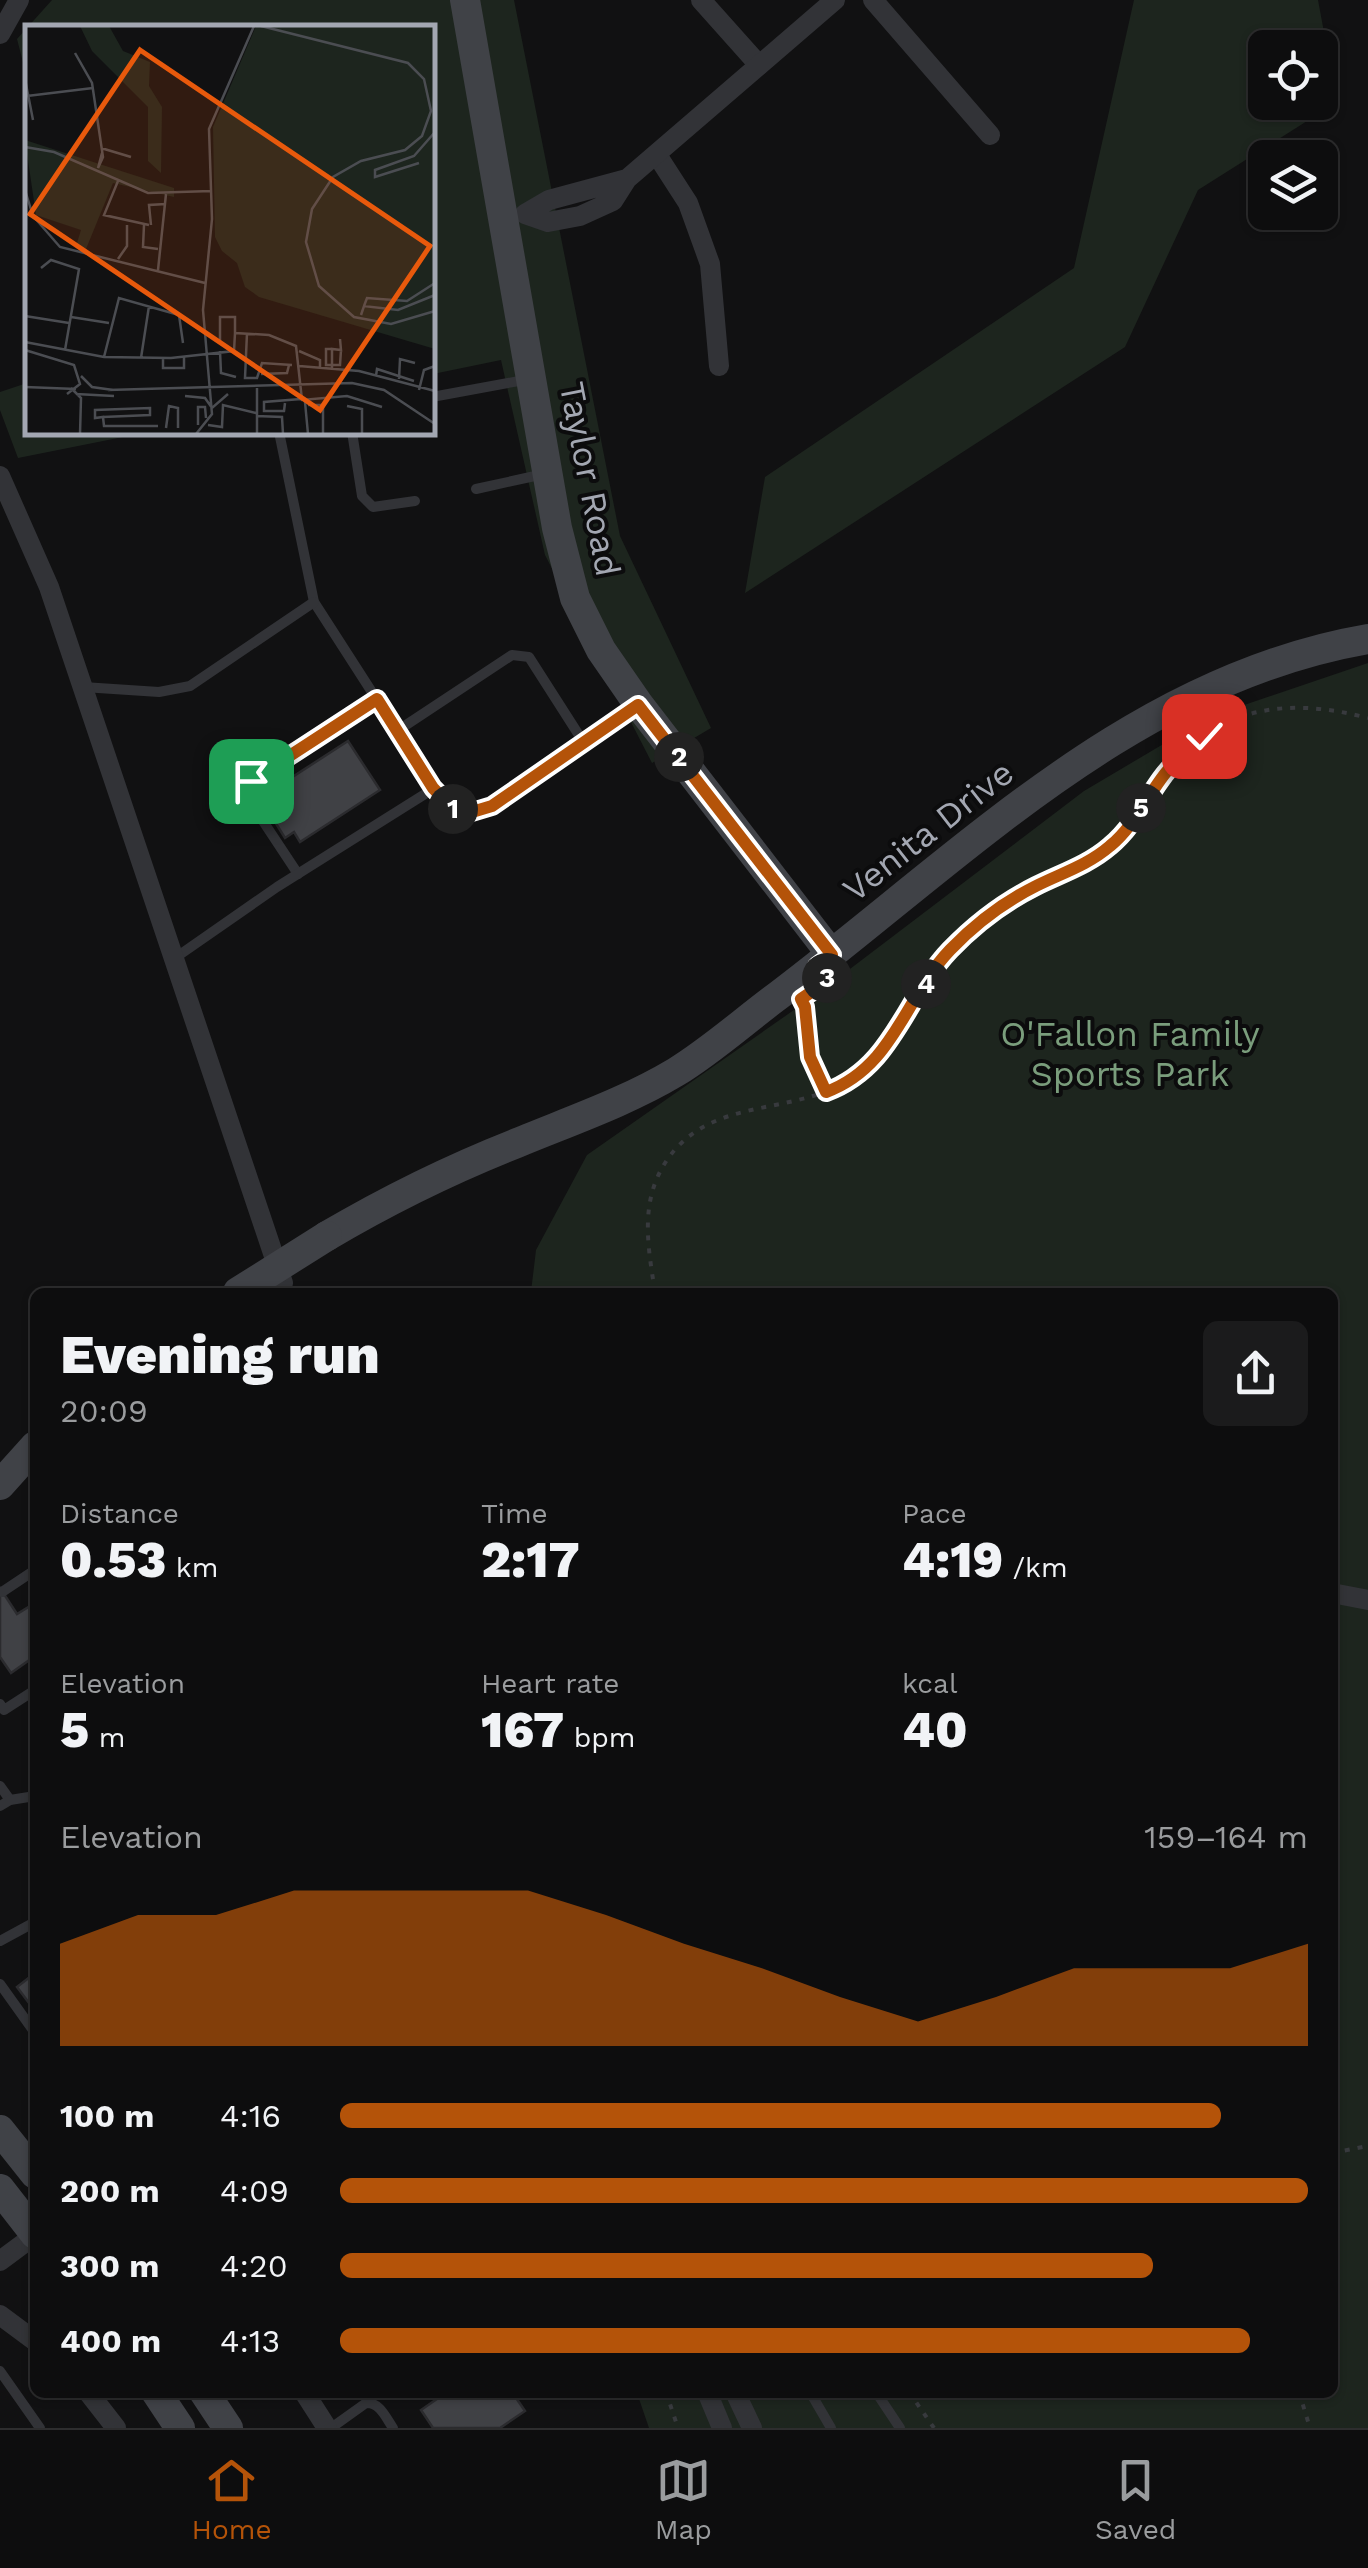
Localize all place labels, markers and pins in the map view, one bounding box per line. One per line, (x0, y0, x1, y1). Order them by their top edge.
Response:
pin (1162, 694, 1247, 779)
pin: 2 (654, 732, 704, 782)
pin (209, 739, 294, 824)
pin: 5 (1116, 783, 1166, 833)
pin: 1 (428, 784, 478, 834)
pin: 3 (802, 953, 852, 1003)
pin: 4 (901, 959, 951, 1009)

